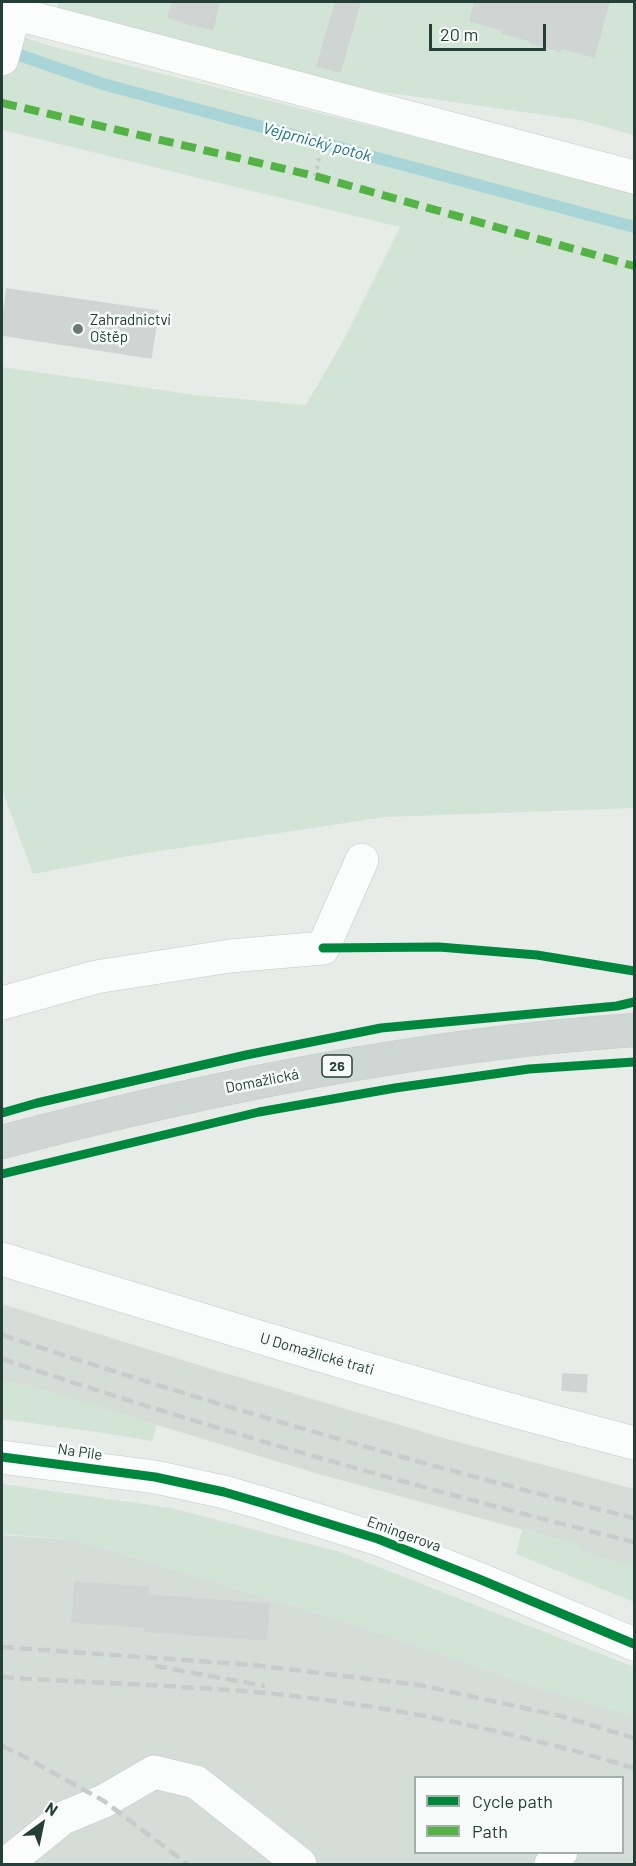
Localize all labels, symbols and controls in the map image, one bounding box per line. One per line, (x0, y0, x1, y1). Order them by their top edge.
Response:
scale bar (432, 12, 549, 50)
text: 20 m (440, 23, 478, 45)
water label: Vejprnický potok (261, 118, 373, 166)
place label: Zahradnictví Oštěp (90, 311, 171, 346)
marker: Zahradnictví Oštěp (71, 322, 85, 336)
road number: 26 (322, 1055, 352, 1077)
street label: Domažlická (224, 1065, 300, 1097)
street label: U Domažlické trati (258, 1329, 376, 1379)
street label: Na Pile (56, 1440, 104, 1464)
street label: Emingerova (365, 1512, 443, 1556)
legend (414, 1776, 624, 1854)
text: Cycle path (472, 1790, 553, 1812)
north arrow (12, 1794, 72, 1854)
text: N (42, 1798, 62, 1819)
text: Path (472, 1820, 508, 1842)

